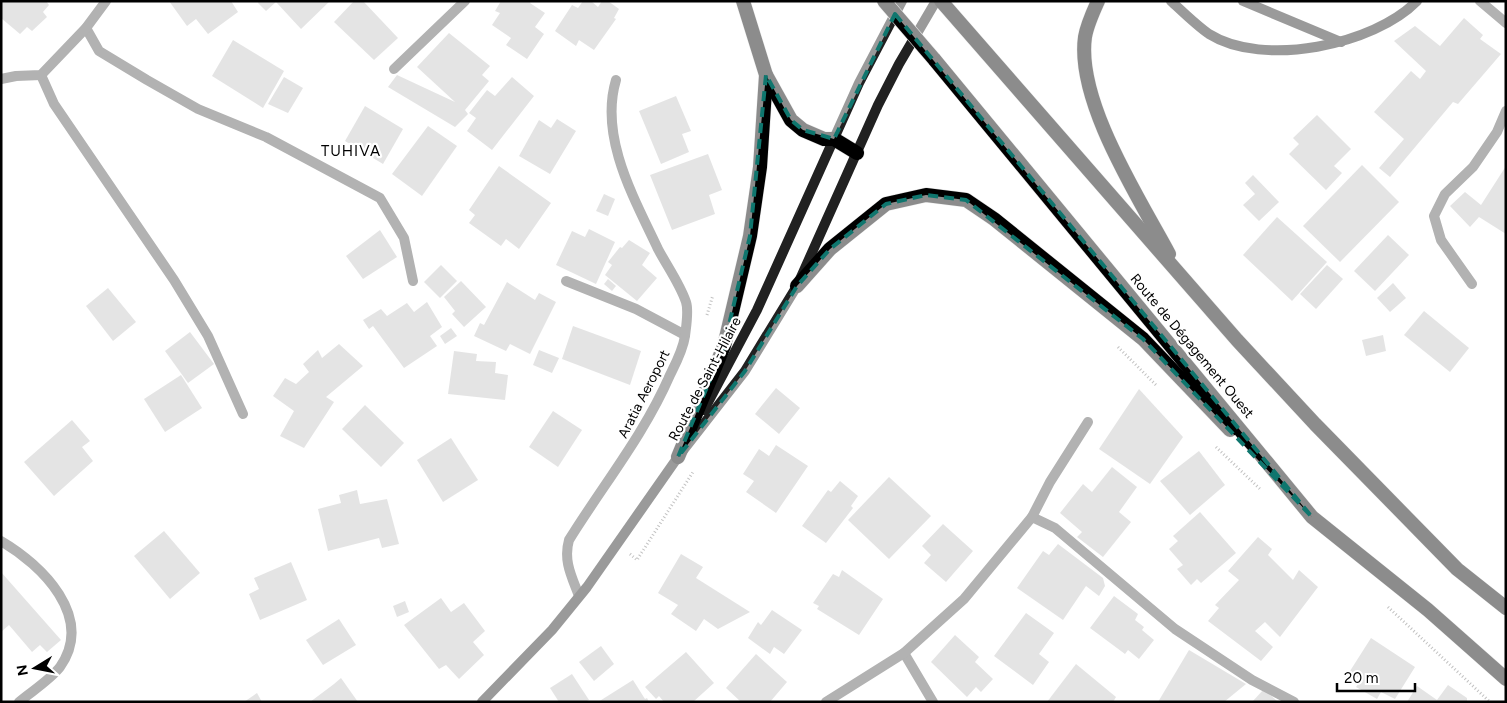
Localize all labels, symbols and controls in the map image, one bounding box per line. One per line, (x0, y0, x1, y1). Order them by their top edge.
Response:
district label: TUHIVA (321, 142, 381, 160)
street label: Route de Dégagement Ouest (1127, 270, 1257, 422)
street label: Route de Saint-Hilaire (665, 314, 745, 444)
street label: Aratia Aeroport (614, 347, 674, 441)
north arrow (10, 643, 60, 693)
scale bar (1337, 660, 1414, 692)
text: N (13, 663, 32, 677)
text: 20 m (1344, 669, 1378, 687)

